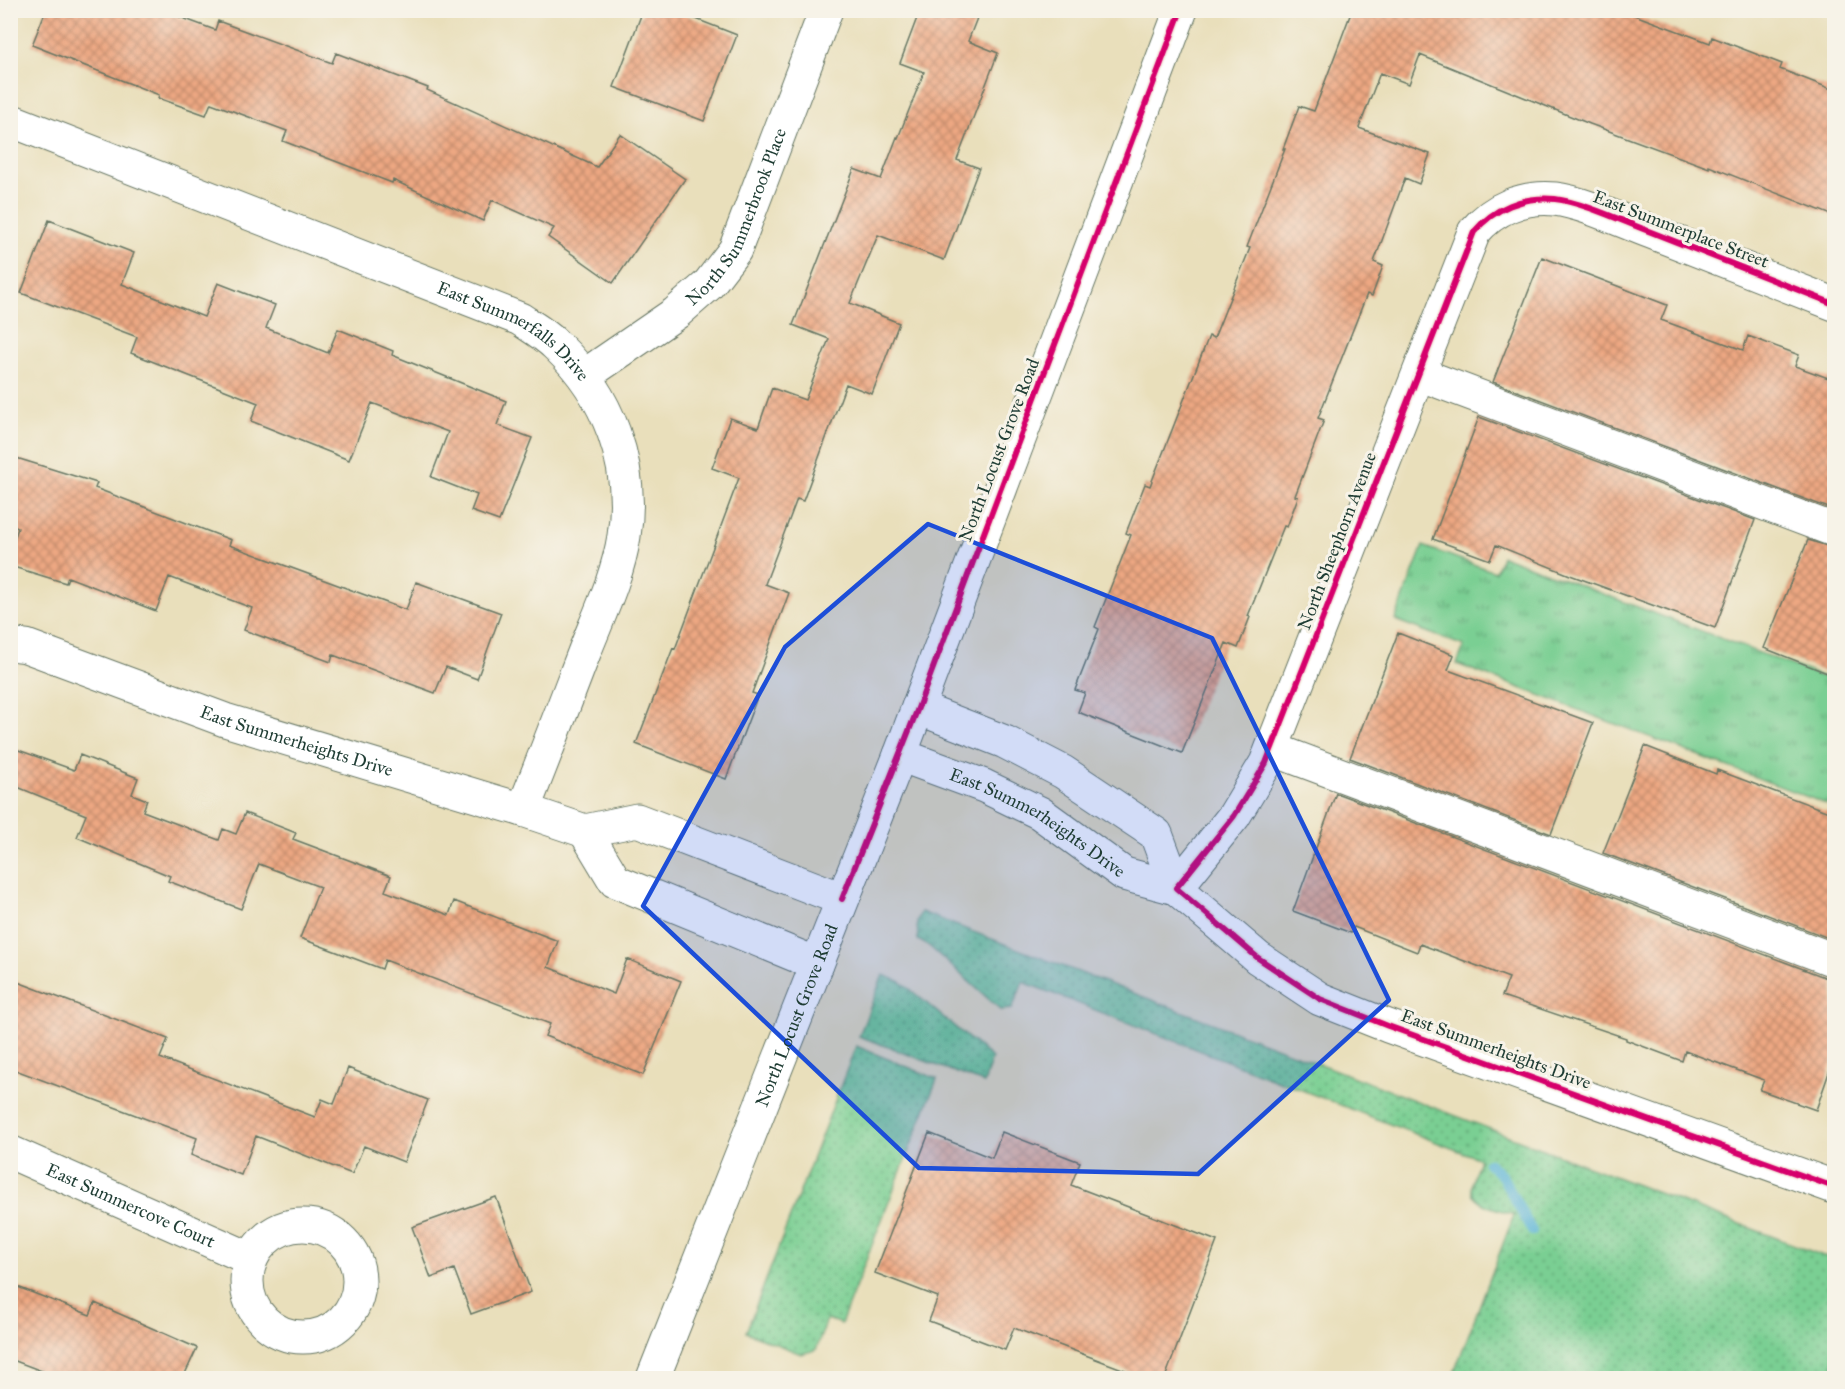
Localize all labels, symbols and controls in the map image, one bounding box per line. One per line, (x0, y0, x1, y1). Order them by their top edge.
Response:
street label: North Summerbrook Place (681, 125, 791, 310)
street label: East Summerplace Street (1590, 185, 1773, 273)
street label: East Summerfalls Drive (434, 277, 594, 385)
street label: North Locust Grove Road (954, 355, 1044, 545)
street label: North Sheephorn Avenue (1293, 449, 1381, 633)
street label: East Summerheights Drive (197, 701, 396, 781)
street label: East Summerheights Drive (946, 763, 1130, 882)
street label: North Locust Grove Road (751, 921, 843, 1110)
street label: East Summerheights Drive (1398, 1004, 1594, 1095)
street label: East Summercove Court (43, 1158, 219, 1253)

